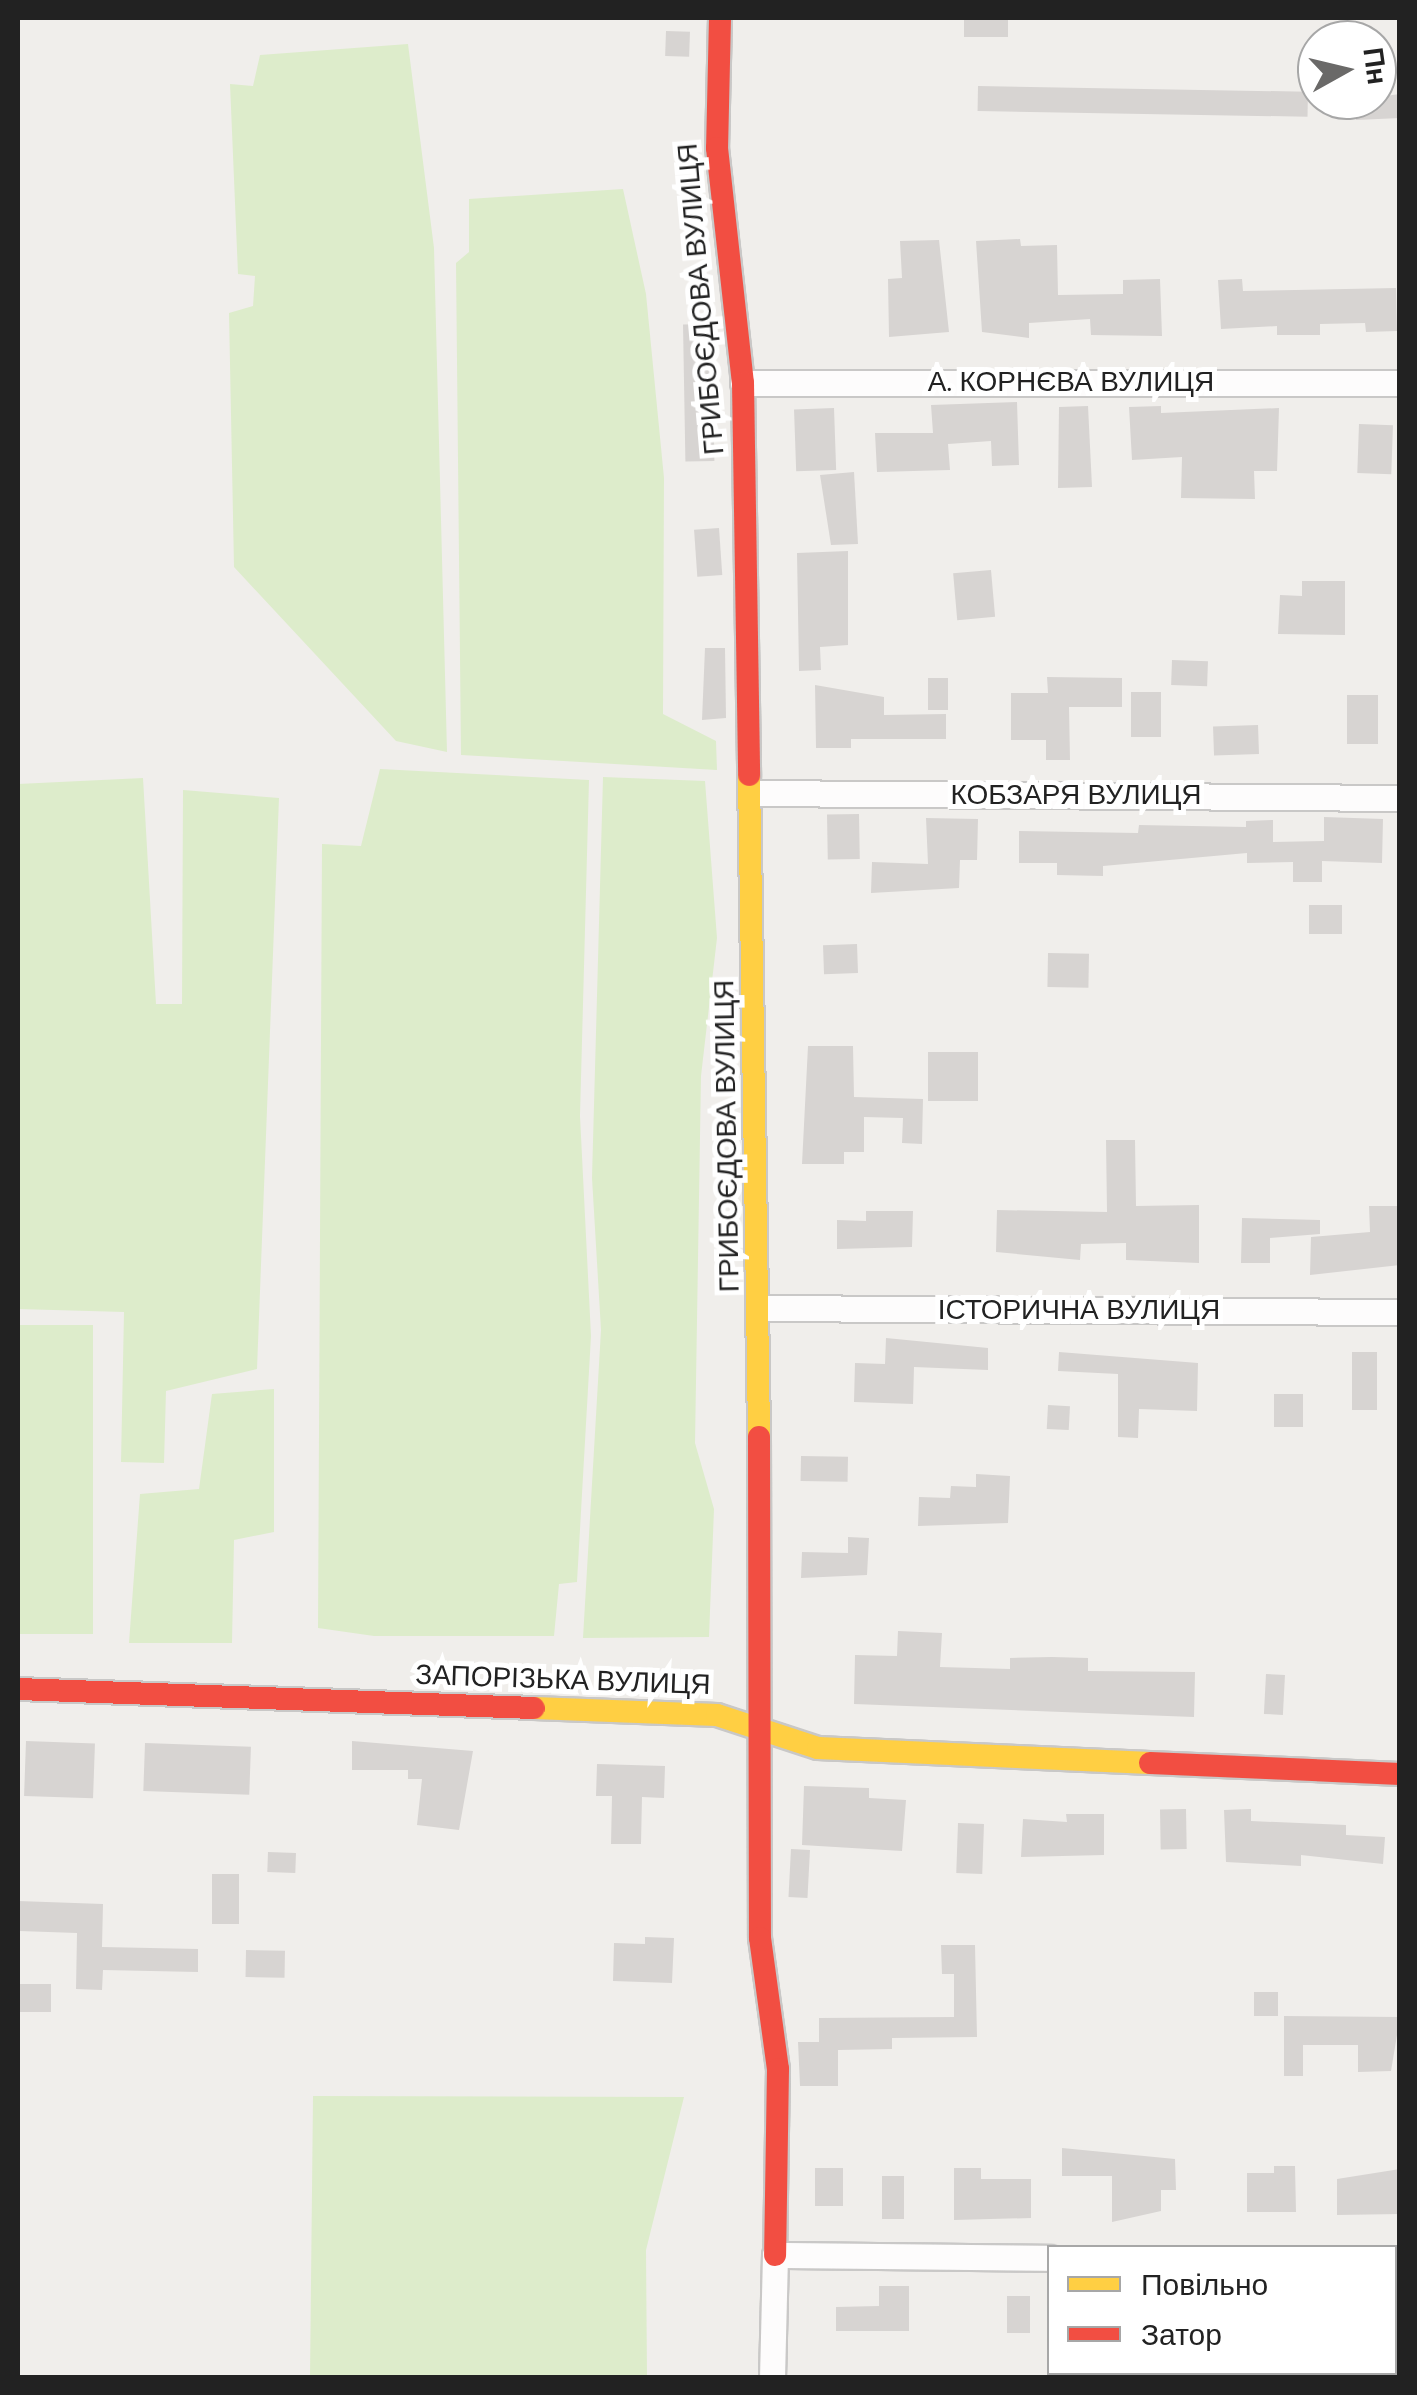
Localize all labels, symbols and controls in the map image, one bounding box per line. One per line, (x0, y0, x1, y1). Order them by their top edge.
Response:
north arrow (1297, 20, 1397, 120)
text: Пн (1354, 45, 1396, 87)
street label: ГРИБОЄДОВА ВУЛИЦЯ (671, 142, 731, 456)
street label: А. КОРНЄВА ВУЛИЦЯ (928, 365, 1214, 399)
street label: КОБЗАРЯ ВУЛИЦЯ (950, 778, 1202, 812)
street label: ГРИБОЄДОВА ВУЛИЦЯ (707, 979, 747, 1293)
street label: ІСТОРИЧНА ВУЛИЦЯ (938, 1293, 1220, 1327)
street label: ЗАПОРІЗЬКА ВУЛИЦЯ (415, 1658, 711, 1702)
legend (1047, 2245, 1397, 2375)
text: Повільно (1141, 2265, 1268, 2304)
text: Затор (1141, 2315, 1222, 2354)

